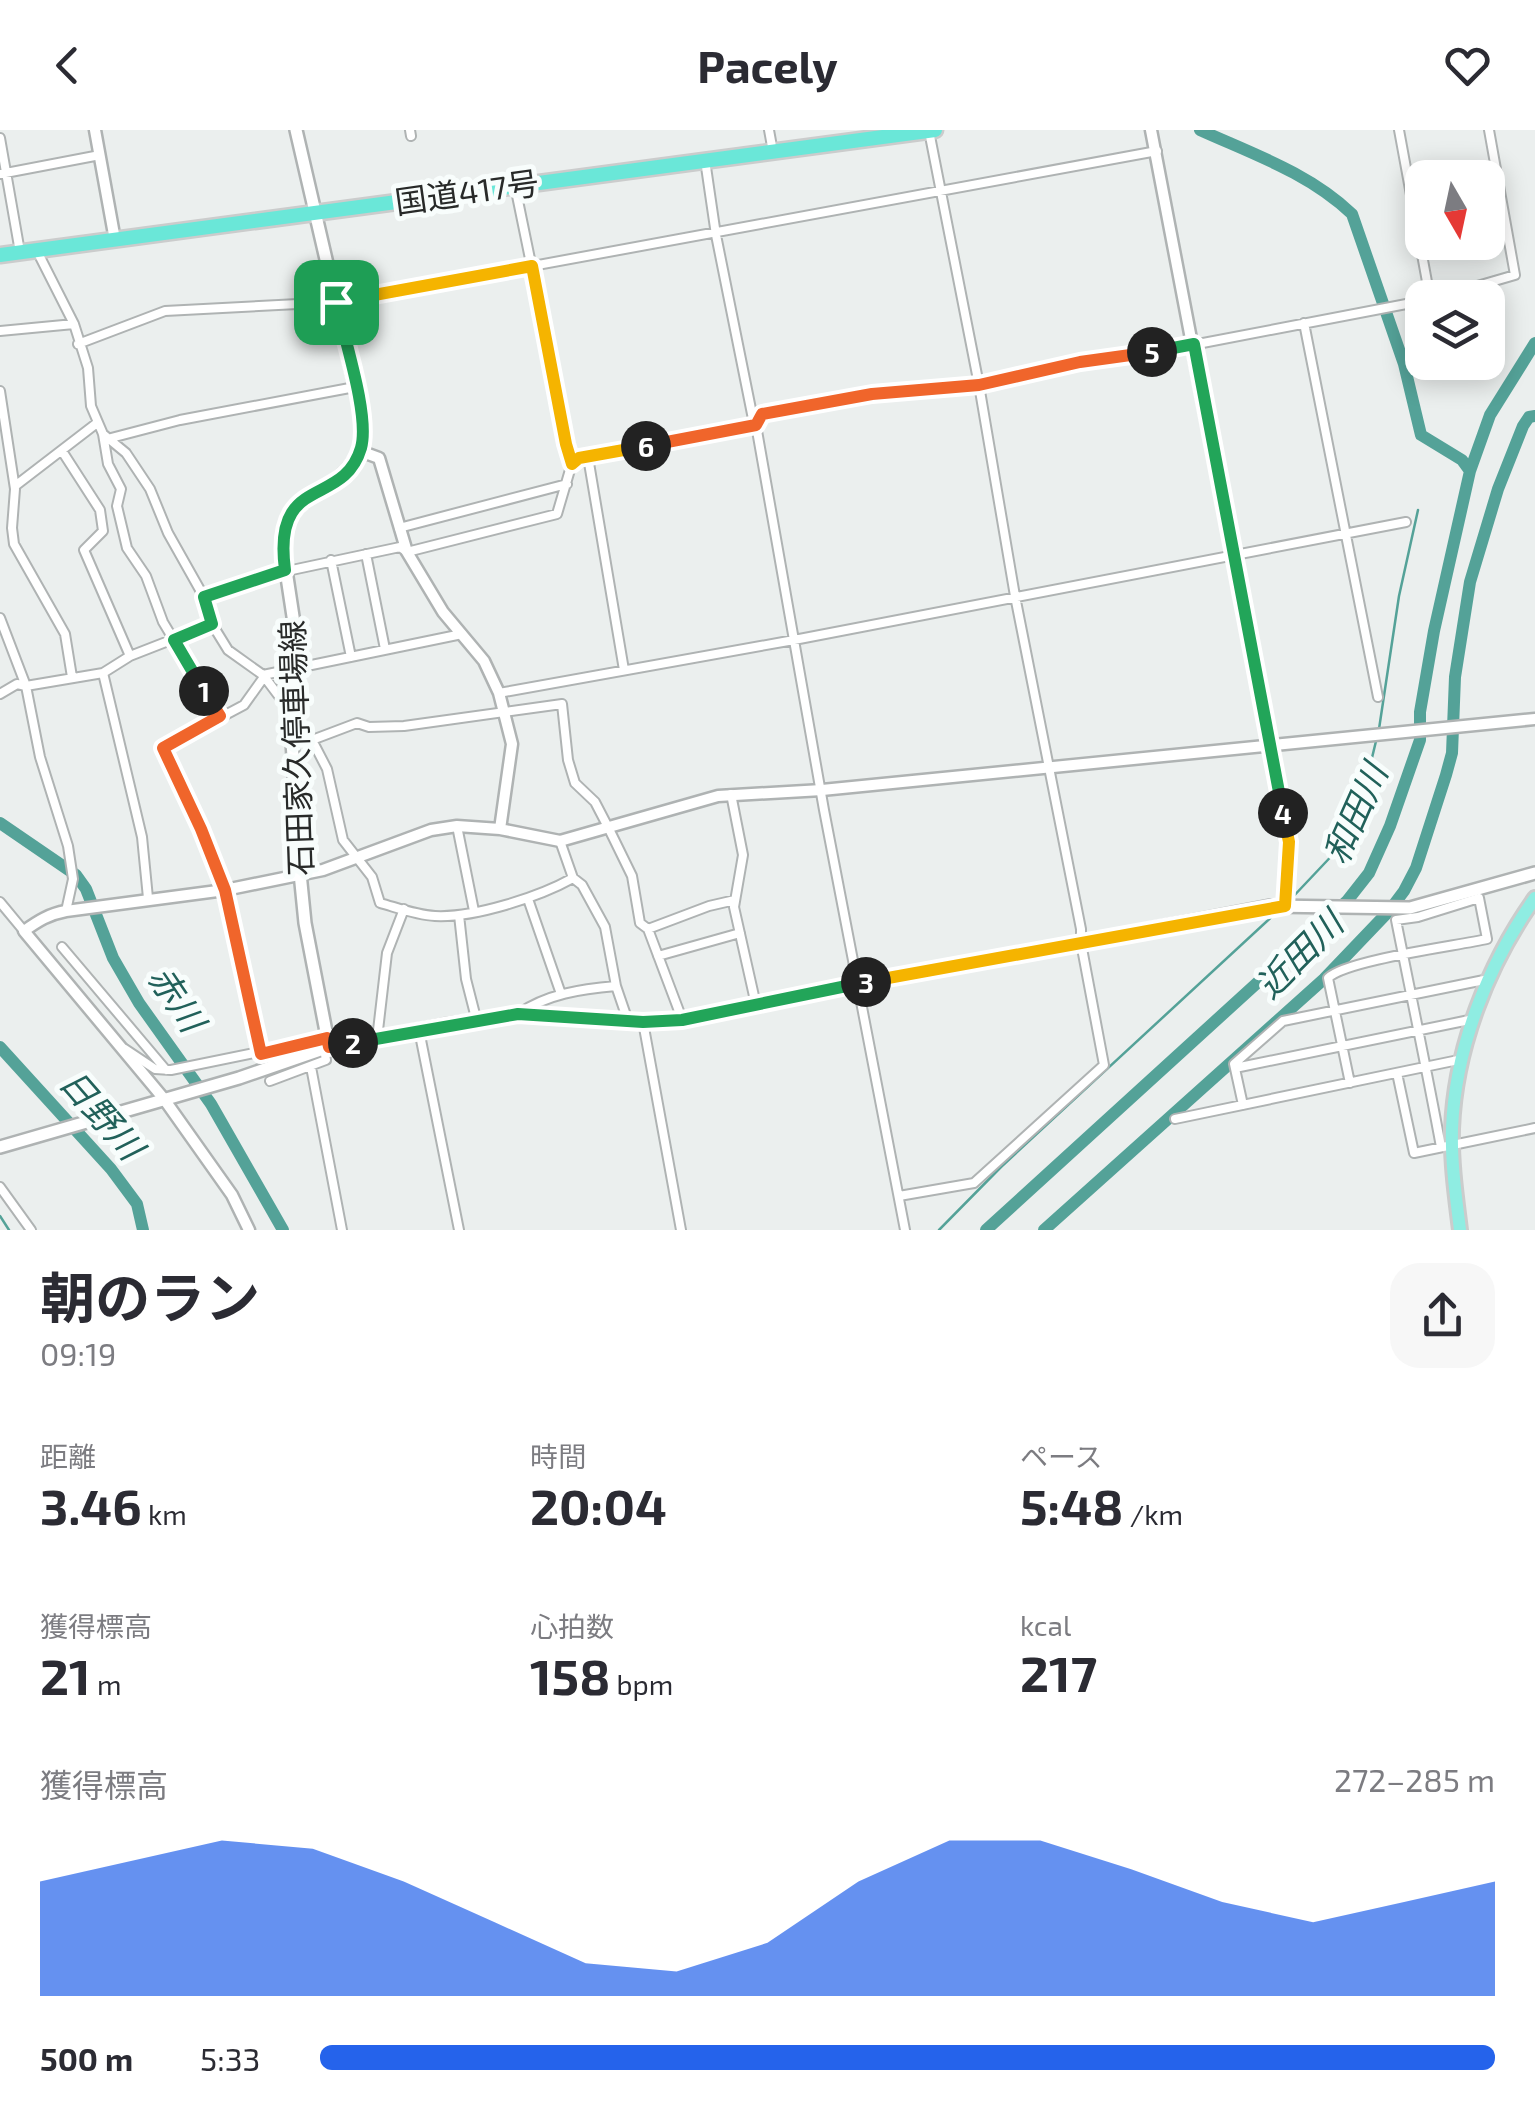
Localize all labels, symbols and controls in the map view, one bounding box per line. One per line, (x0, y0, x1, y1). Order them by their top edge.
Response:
icon: back (40, 38, 95, 93)
text: Pacely (697, 38, 838, 92)
icon: heart (1440, 38, 1495, 93)
north arrow (1405, 160, 1505, 260)
map controls (1405, 160, 1505, 380)
street label: 国道417号 (392, 162, 541, 220)
pin (294, 260, 379, 345)
icon: arrive (309, 275, 364, 330)
button: layers (1405, 280, 1505, 380)
pin: 5 (1127, 327, 1177, 377)
text: 5 (1144, 335, 1160, 369)
pin: 6 (621, 421, 671, 471)
text: 6 (638, 429, 654, 463)
street label: 石田家久停車場線 (272, 619, 318, 877)
pin: 1 (179, 666, 229, 716)
text: 1 (198, 674, 210, 708)
water label: 和田川 (1314, 753, 1396, 870)
pin: 4 (1258, 788, 1308, 838)
text: 4 (1274, 796, 1292, 830)
water label: 近田川 (1247, 899, 1353, 1006)
water label: 赤川 (141, 957, 217, 1042)
pin: 3 (841, 957, 891, 1007)
text: 3 (858, 965, 874, 999)
pin: 2 (328, 1018, 378, 1068)
text: 2 (345, 1026, 361, 1060)
water label: 日野川 (52, 1060, 155, 1170)
text: 朝のラン (40, 1263, 260, 1329)
button: share (1390, 1263, 1495, 1368)
text: 09:19 (40, 1334, 116, 1372)
text: 距離 (40, 1439, 96, 1473)
text: 時間 (530, 1439, 586, 1473)
text: ペース (1020, 1439, 1103, 1473)
text: 3.46 (40, 1475, 142, 1535)
text: 20:04 (530, 1475, 667, 1535)
text: 5:48 (1020, 1475, 1123, 1535)
text: km (142, 1497, 187, 1531)
text: /km (1123, 1497, 1183, 1531)
text: kcal (1020, 1608, 1071, 1642)
text: 獲得標高 (40, 1609, 152, 1643)
text: 心拍数 (530, 1609, 614, 1643)
text: 217 (1020, 1642, 1097, 1702)
text: 21 (40, 1645, 91, 1705)
text: 158 (530, 1645, 610, 1705)
text: m (91, 1667, 121, 1701)
text: bpm (610, 1667, 673, 1701)
text: 272–285 m (1334, 1760, 1495, 1798)
text: 獲得標高 (40, 1765, 168, 1803)
text: 500 m (40, 2039, 133, 2077)
text: 5:33 (200, 2039, 260, 2077)

